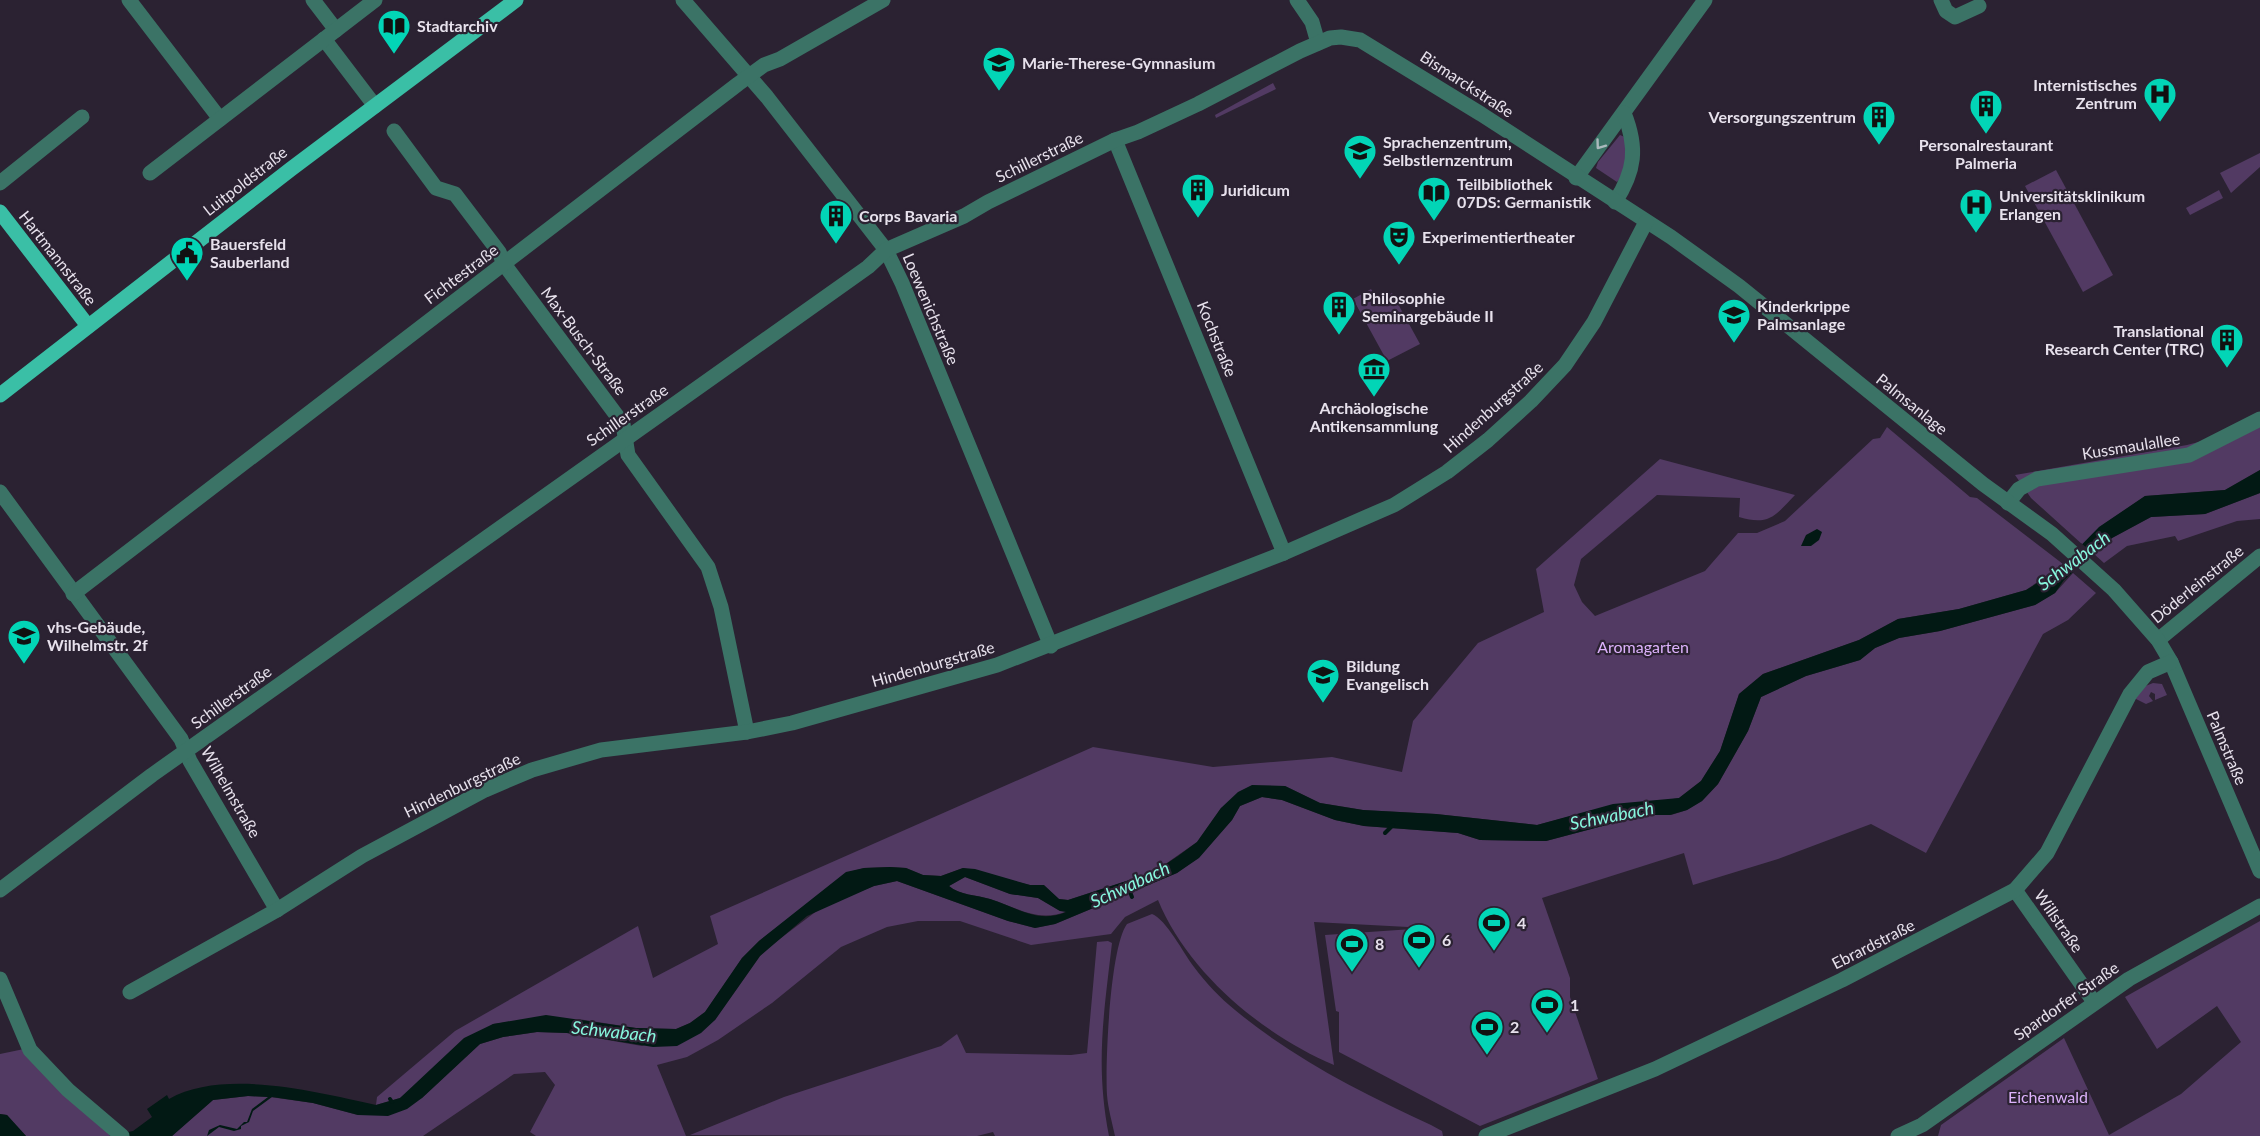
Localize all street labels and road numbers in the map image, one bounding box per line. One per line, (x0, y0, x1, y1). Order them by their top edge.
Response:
street label: Bismarckstraße (1417, 46, 1517, 121)
street label: Schillerstraße (992, 127, 1086, 186)
street label: Luitpoldstraße (199, 142, 290, 219)
street label: Hartmannstraße (16, 207, 101, 309)
street label: Fichtestraße (420, 240, 501, 308)
street label: Loewenichstraße (899, 250, 964, 367)
street label: Max-Busch-Straße (538, 283, 631, 398)
street label: Kochstraße (1194, 298, 1241, 379)
street label: Hindenburgstraße (1439, 357, 1546, 456)
street label: Palmsanlage (1873, 369, 1952, 438)
street label: Schillerstraße (582, 380, 671, 450)
street label: Kussmaulallee (2080, 428, 2181, 463)
street label: Döderleinstraße (2147, 541, 2247, 627)
street label: Hindenburgstraße (869, 637, 997, 690)
street label: Schillerstraße (187, 661, 275, 732)
street label: Palmstraße (2203, 708, 2251, 788)
street label: Wilhelmstraße (198, 743, 265, 841)
street label: Hindenburgstraße (401, 748, 523, 821)
street label: Willstraße (2031, 886, 2088, 956)
street label: Ebrardstraße (1828, 915, 1917, 973)
street label: Spardorfer Straße (2010, 957, 2122, 1044)

